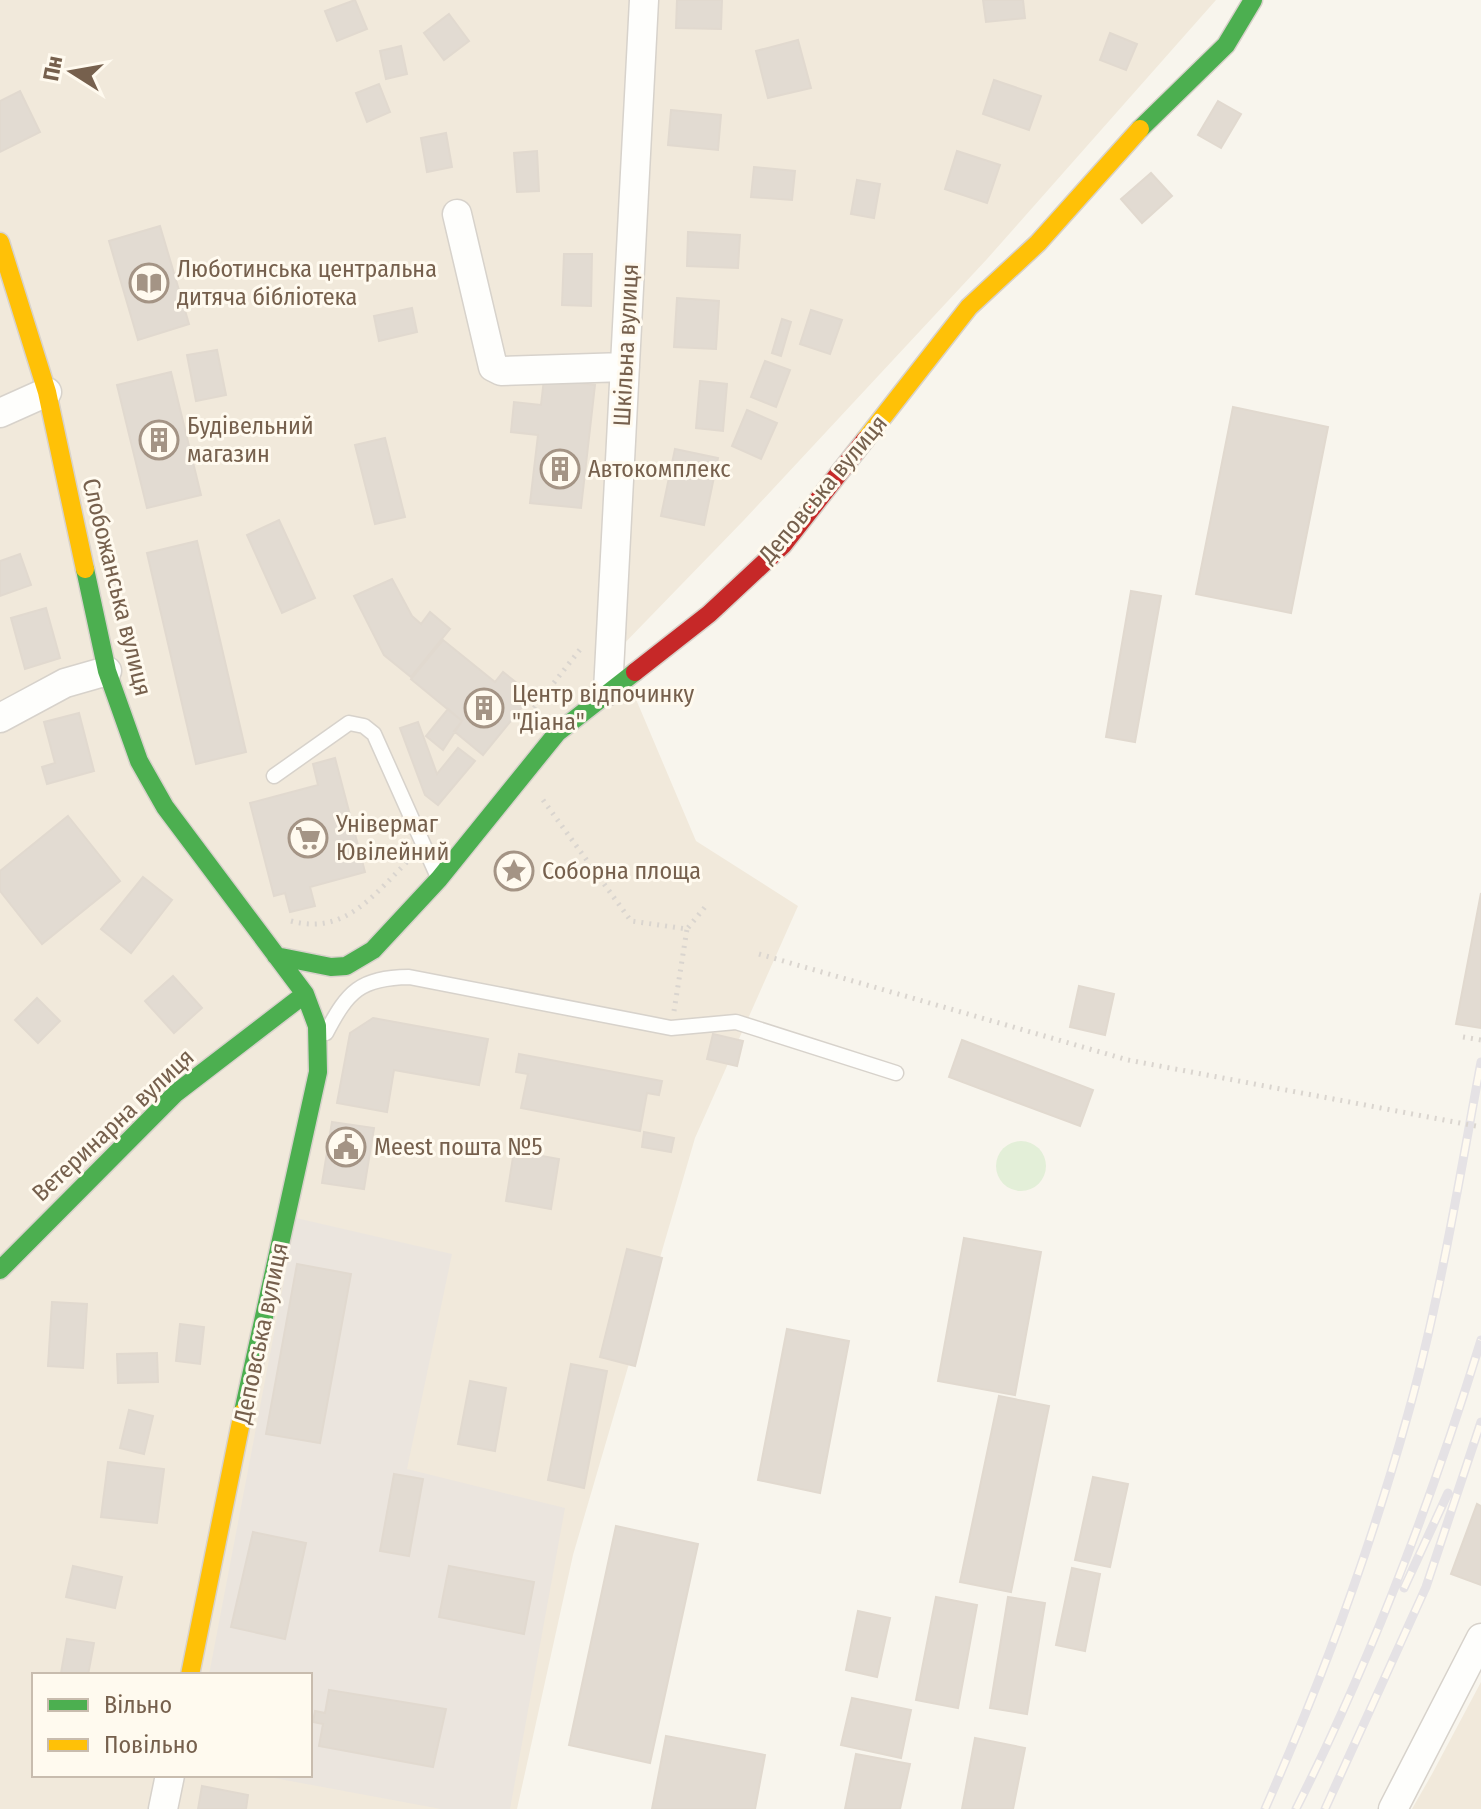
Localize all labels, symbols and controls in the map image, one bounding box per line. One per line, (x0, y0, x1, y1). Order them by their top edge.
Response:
north arrow (32, 32, 112, 112)
text: Пн (37, 53, 68, 83)
place label: Люботинська центральна дитяча бібліотека (177, 255, 437, 311)
library icon: Люботинська центральна дитяча бібліотека (128, 262, 170, 304)
street label: Шкільна вулиця (608, 263, 644, 427)
street label: Деповська вулиця (752, 409, 893, 569)
place label: Будівельний магазин (187, 412, 314, 468)
building icon: Будівельний магазин (138, 419, 180, 461)
building icon: Автокомплекс (539, 448, 581, 490)
place label: Автокомплекс (588, 455, 730, 483)
street label: Слобожанська вулиця (76, 475, 158, 699)
place label: Центр відпочинку "Діана" (512, 680, 695, 736)
building icon: Центр відпочинку "Діана" (463, 687, 505, 729)
place label: Універмаг Ювілейний (335, 810, 449, 866)
supermarket icon: Універмаг Ювілейний (287, 817, 329, 859)
place icon: Соборна площа (493, 850, 535, 892)
place label: Соборна площа (542, 857, 701, 885)
street label: Ветеринарна вулиця (26, 1043, 200, 1207)
public building icon: Meest пошта №5 (325, 1126, 367, 1168)
place label: Meest пошта №5 (374, 1133, 542, 1161)
street label: Деповська вулиця (228, 1240, 294, 1427)
legend (32, 1673, 312, 1777)
text: Вільно (104, 1691, 172, 1719)
text: Повільно (104, 1731, 198, 1759)

